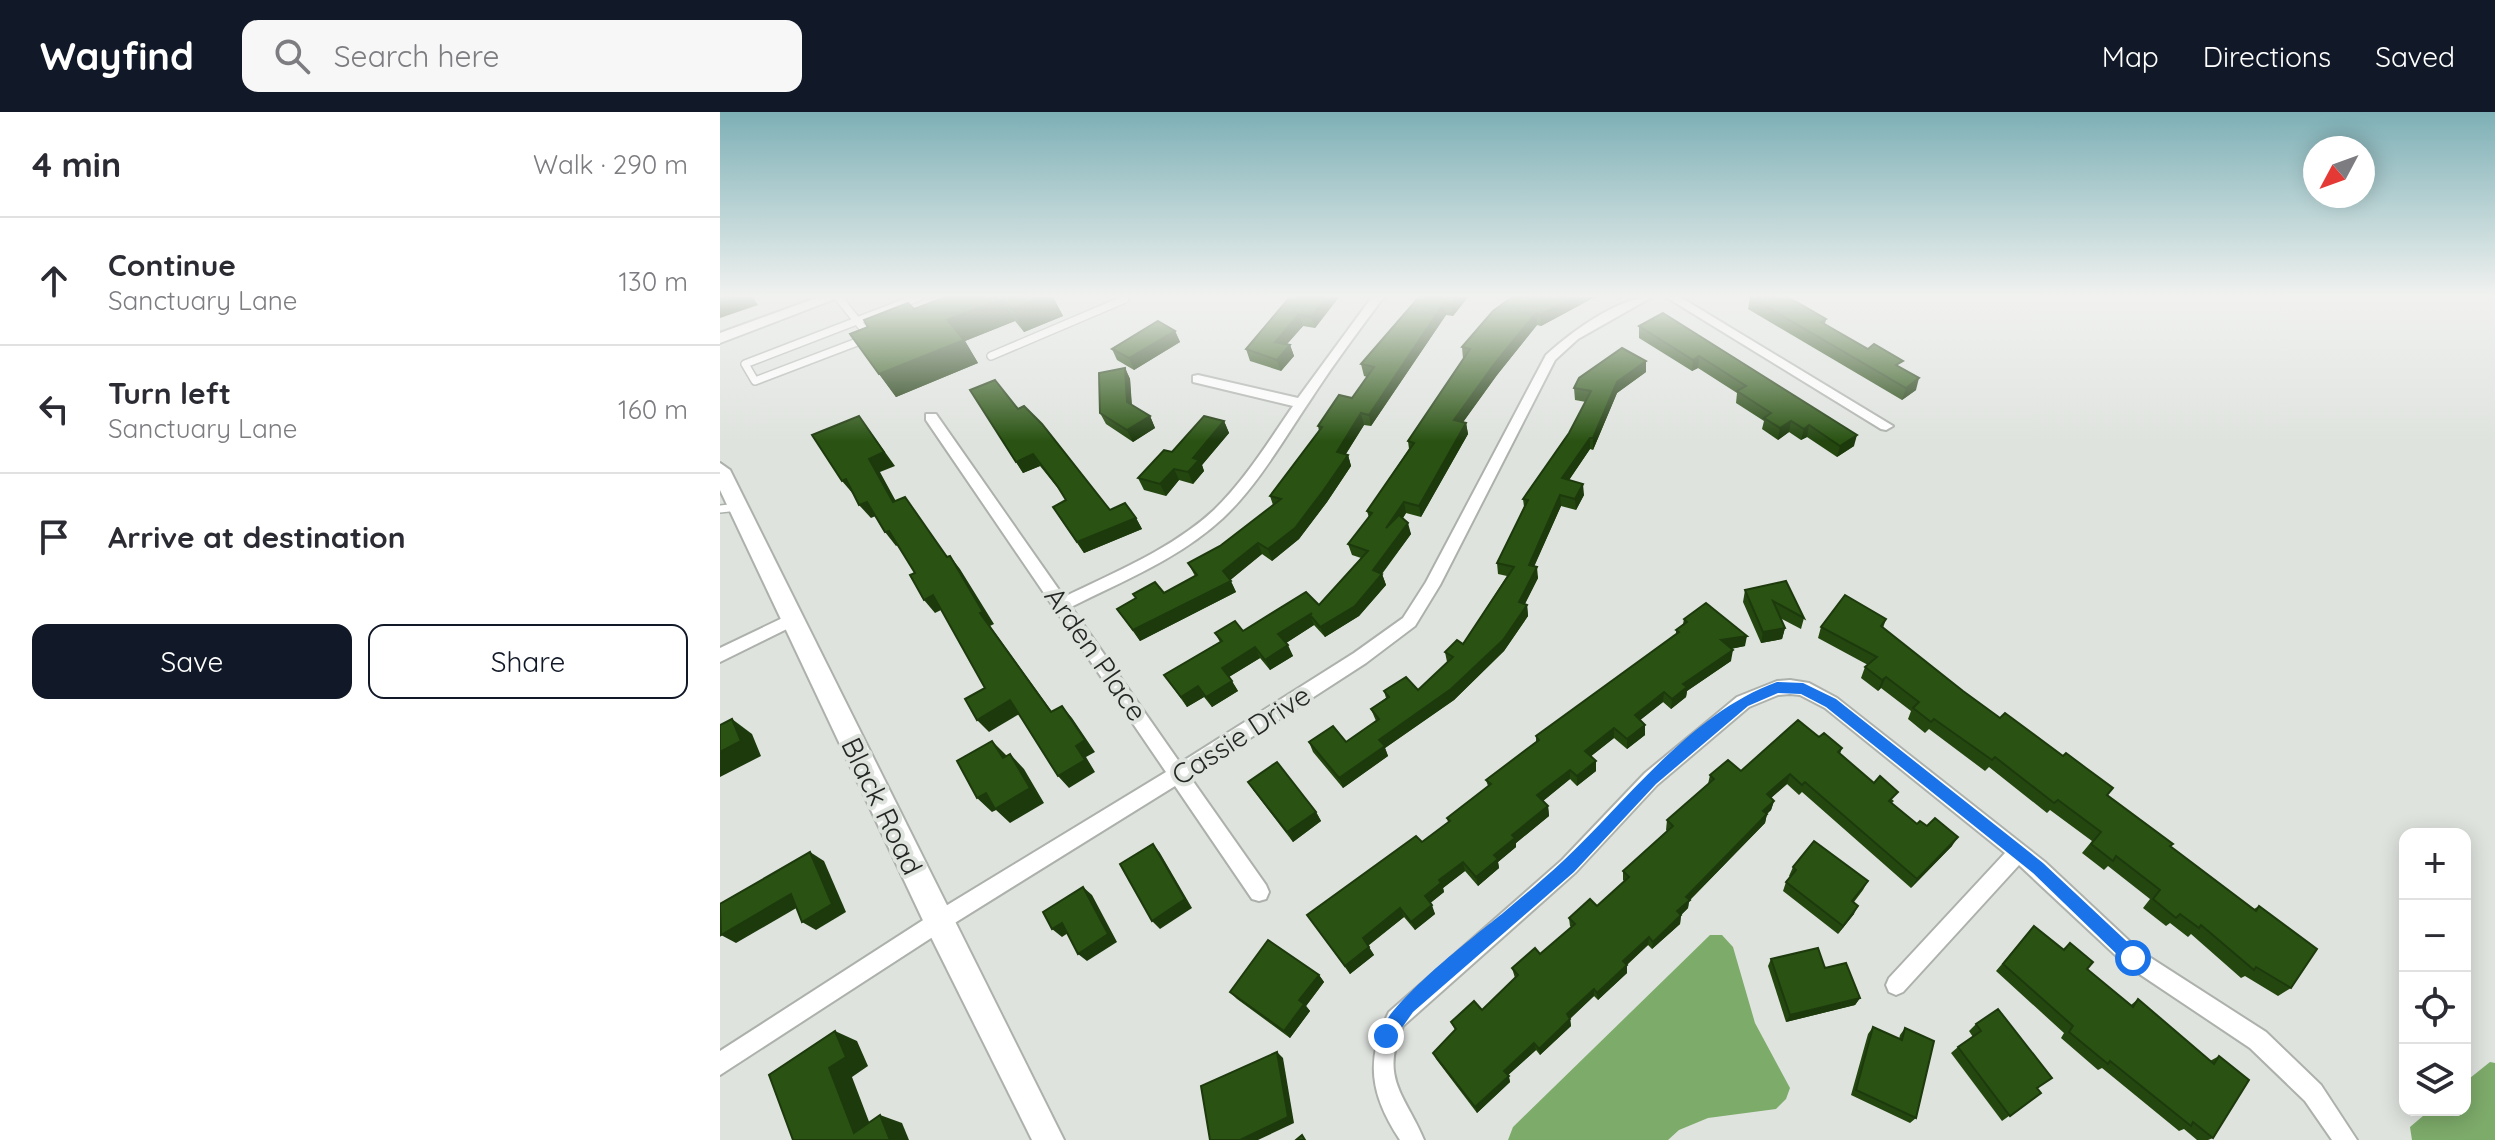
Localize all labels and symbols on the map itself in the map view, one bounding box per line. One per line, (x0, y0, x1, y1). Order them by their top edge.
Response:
north arrow (2303, 136, 2375, 208)
street label: Arden Place (1038, 580, 1155, 727)
street label: Cassie Drive (1165, 677, 1317, 792)
street label: Black Road (834, 732, 931, 880)
route start (2115, 940, 2151, 976)
route end (1368, 1018, 1404, 1054)

